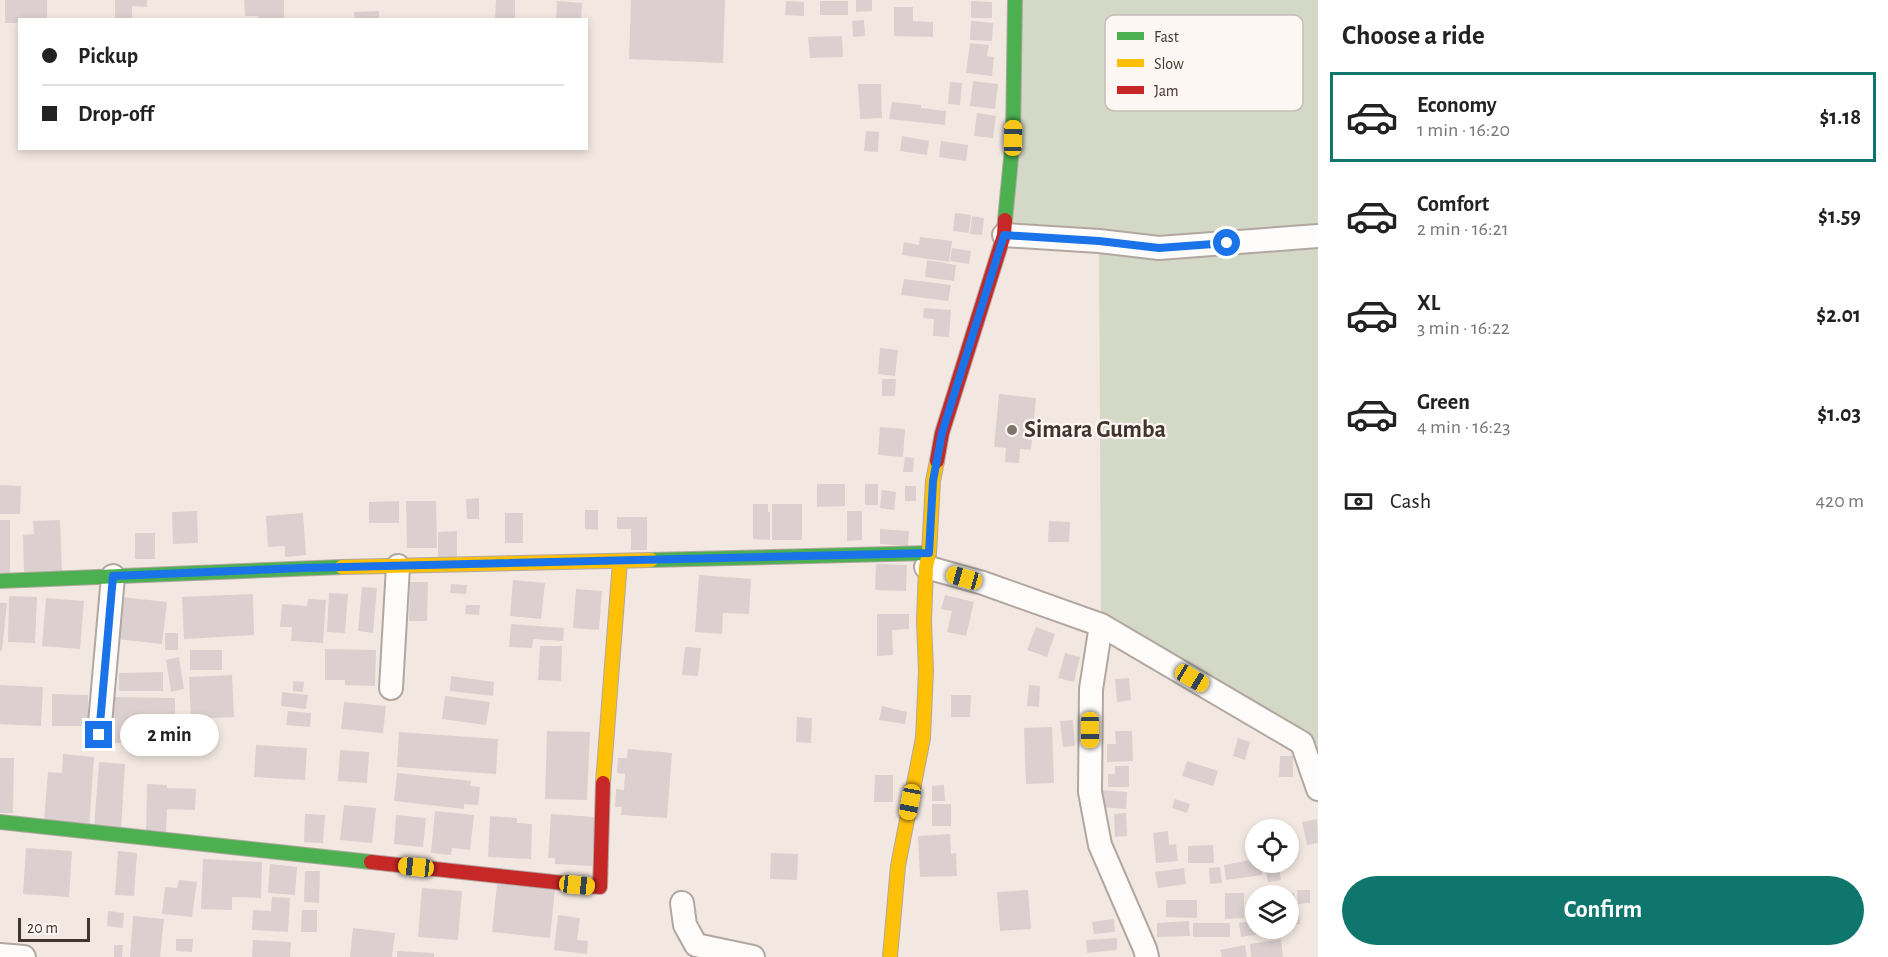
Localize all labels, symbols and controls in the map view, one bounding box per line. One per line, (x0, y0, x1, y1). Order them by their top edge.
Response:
legend (1105, 15, 1303, 111)
text: Choose a ride (1342, 22, 1485, 49)
text: Fast (1154, 29, 1179, 45)
text: Pickup (78, 45, 138, 67)
text: Slow (1154, 56, 1184, 72)
text: Jam (1154, 83, 1179, 99)
icon: car (1345, 90, 1399, 144)
text: Economy (1417, 94, 1497, 116)
text: Drop-off (78, 103, 154, 125)
text: $1.18 (1819, 106, 1861, 128)
car (1004, 120, 1022, 156)
text: 1 min · 16:20 (1417, 120, 1510, 140)
icon: car (1345, 189, 1399, 243)
text: Comfort (1417, 193, 1489, 215)
text: $1.59 (1818, 205, 1861, 227)
text: 2 min · 16:21 (1417, 219, 1509, 239)
route start (1213, 229, 1240, 256)
icon: car (1345, 288, 1399, 342)
text: XL (1417, 292, 1440, 314)
text: $2.01 (1816, 304, 1861, 326)
text: 3 min · 16:22 (1417, 318, 1510, 338)
icon: car (1345, 387, 1399, 441)
text: Green (1417, 391, 1470, 413)
text: $1.03 (1817, 403, 1861, 425)
text: 4 min · 16:23 (1417, 417, 1510, 437)
place label: Simara Gumba (1024, 418, 1166, 442)
marker: Simara Gumba (1005, 423, 1019, 437)
icon: cash (1342, 485, 1375, 518)
text: Cash (1390, 490, 1431, 512)
text: 420 m (1815, 491, 1864, 511)
car (944, 564, 984, 592)
car (1172, 661, 1212, 695)
car (1081, 712, 1099, 748)
callout: 2 min (120, 714, 219, 756)
route end (85, 721, 112, 748)
text: 2 min (147, 725, 192, 745)
car (898, 783, 922, 821)
map controls (1245, 819, 1299, 939)
button: locate (1245, 819, 1299, 873)
car (397, 856, 435, 878)
car (558, 874, 596, 896)
button: Confirm (1342, 876, 1864, 945)
button: layers (1245, 885, 1299, 939)
scale bar (18, 915, 90, 942)
text: 20 m (27, 920, 58, 936)

